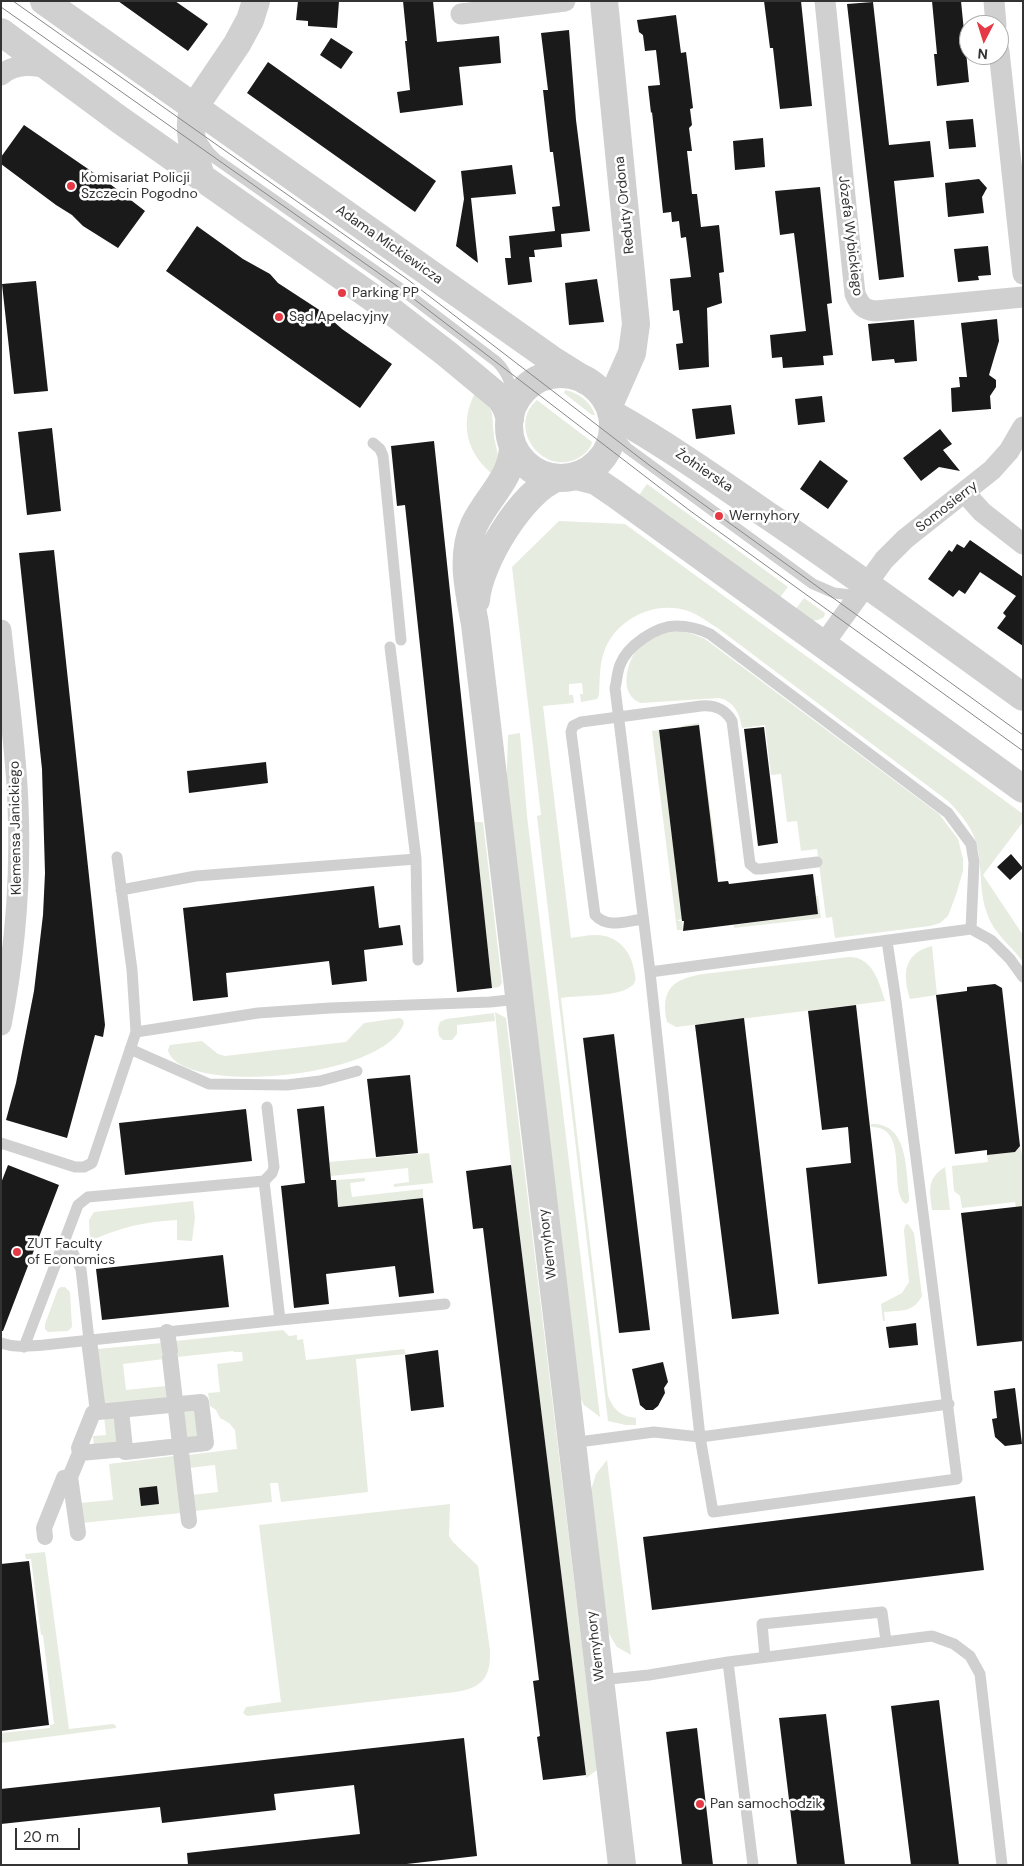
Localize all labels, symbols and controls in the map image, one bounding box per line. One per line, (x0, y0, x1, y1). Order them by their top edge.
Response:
north arrow (959, 15, 1009, 65)
text: N (977, 45, 989, 63)
street label: Reduty Ordona (612, 155, 638, 255)
place label: Komisariat Policji Szczecin Pogodno (81, 170, 198, 202)
street label: Józefa Wybickiego (834, 175, 866, 297)
marker: Komisariat Policji Szczecin Pogodno (65, 180, 77, 192)
street label: Adama Mickiewicza (332, 202, 446, 288)
place label: Parking PP (352, 285, 419, 301)
marker: Parking PP (336, 287, 348, 299)
place label: Sąd Apelacyjny (289, 309, 389, 325)
marker: Sąd Apelacyjny (273, 311, 285, 323)
street label: Żołnierska (672, 446, 736, 496)
street label: Somosierry (913, 478, 981, 536)
place label: Wernyhory (729, 508, 800, 524)
marker: Wernyhory (713, 510, 725, 522)
street label: Klemensa Janickiego (6, 761, 26, 895)
street label: Wernyhory (535, 1208, 561, 1280)
place label: ZUT Faculty of Economics (27, 1236, 115, 1268)
marker: ZUT Faculty of Economics (11, 1246, 23, 1258)
street label: Wernyhory (583, 1610, 609, 1682)
place label: Pan samochodzik (710, 1796, 823, 1812)
marker: Pan samochodzik (694, 1798, 706, 1810)
scale bar (18, 1818, 82, 1850)
text: 20 m (23, 1827, 59, 1847)

